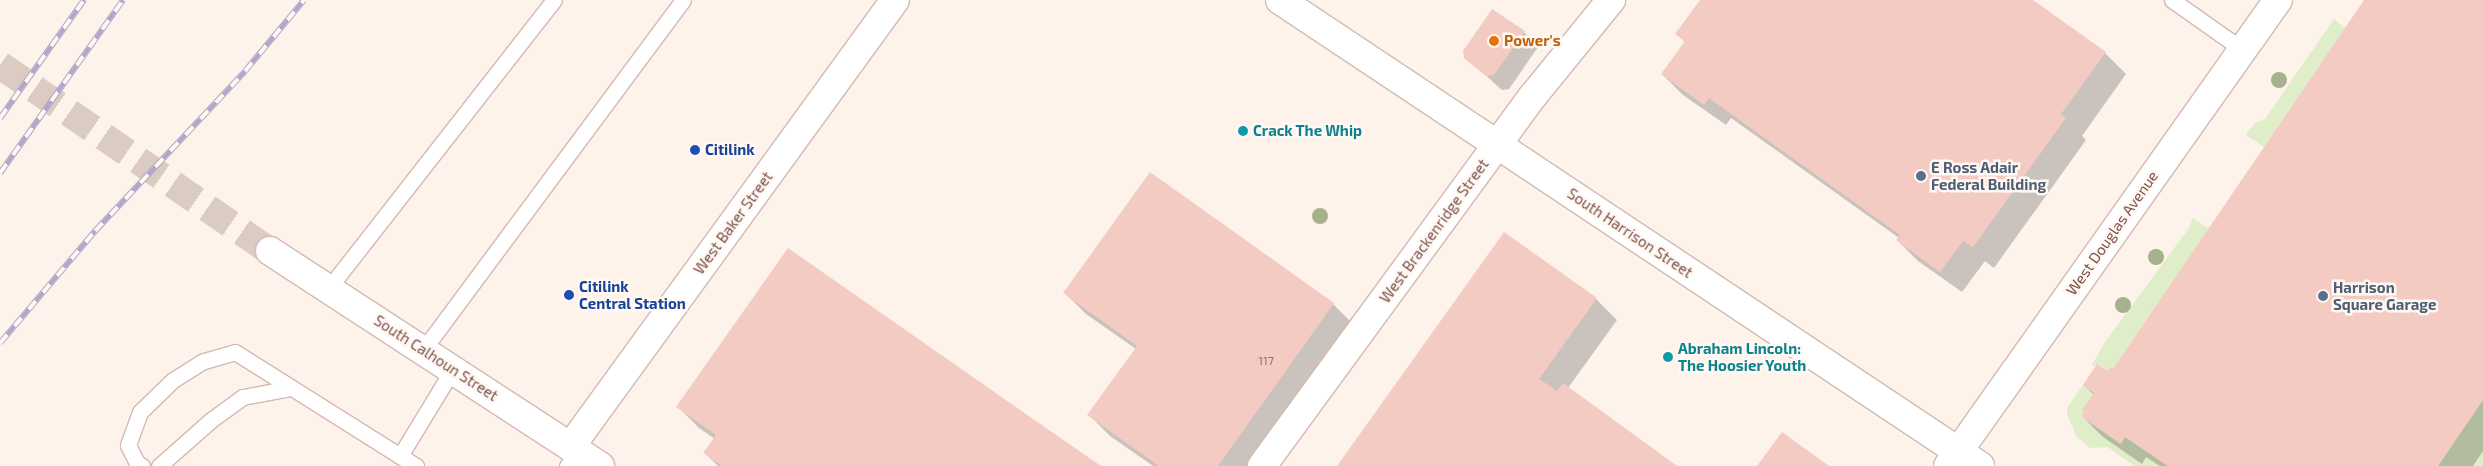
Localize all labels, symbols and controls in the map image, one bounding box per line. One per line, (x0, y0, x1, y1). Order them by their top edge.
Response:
place label: Power's (1504, 32, 1561, 50)
marker: Power's (1488, 35, 1500, 47)
place label: Crack The Whip (1253, 122, 1363, 140)
marker: Crack The Whip (1237, 125, 1249, 137)
place label: Citilink (705, 141, 755, 159)
marker: Citilink (689, 144, 701, 156)
street label: West Brackenridge Street (1376, 156, 1492, 306)
place label: E Ross Adair Federal Building (1931, 158, 2046, 193)
street label: West Douglas Avenue (2062, 167, 2162, 299)
street label: West Baker Street (690, 168, 776, 278)
marker: E Ross Adair Federal Building (1915, 170, 1927, 182)
street label: South Harrison Street (1564, 184, 1696, 282)
place label: Citilink Central Station (579, 277, 686, 312)
place label: Harrison Square Garage (2333, 278, 2436, 313)
marker: Citilink Central Station (563, 289, 575, 301)
marker: Harrison Square Garage (2317, 290, 2329, 302)
street label: South Calhoun Street (371, 311, 501, 405)
place label: Abraham Lincoln: The Hoosier Youth (1678, 339, 1807, 374)
marker: Abraham Lincoln: The Hoosier Youth (1662, 351, 1674, 363)
house number: 117 (1258, 354, 1274, 368)

